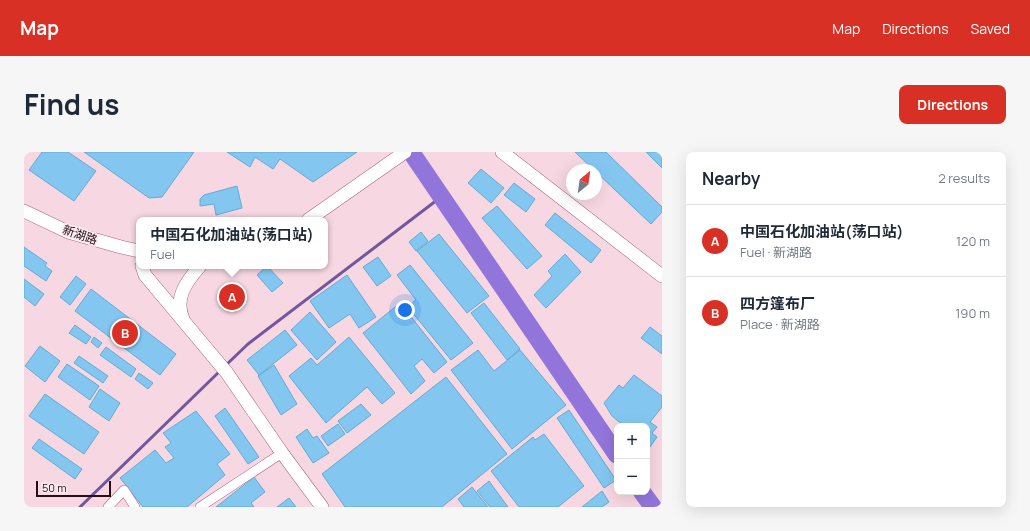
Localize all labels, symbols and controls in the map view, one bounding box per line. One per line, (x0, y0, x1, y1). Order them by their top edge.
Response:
text: Map (20, 15, 59, 41)
text: Map (832, 19, 860, 38)
text: Directions (882, 19, 949, 38)
text: Saved (971, 19, 1010, 38)
text: Find us (24, 85, 119, 123)
button: Directions (899, 85, 1006, 124)
north arrow (566, 164, 602, 200)
text: Nearby (702, 167, 760, 190)
text: 2 results (938, 169, 990, 187)
popup (136, 217, 328, 269)
street label: 新湖路 (60, 221, 100, 248)
text: 中国石化加油站(荡口站) (740, 221, 904, 242)
text: 中国石化加油站(荡口站) (150, 224, 314, 245)
text: A (711, 232, 719, 250)
text: 120 m (956, 232, 990, 250)
text: Fuel · 新湖路 (740, 243, 812, 261)
text: Fuel (150, 245, 175, 263)
pin: A (219, 282, 245, 312)
text: 四方篷布厂 (740, 293, 815, 314)
your location (395, 300, 415, 320)
text: B (711, 304, 719, 322)
text: 190 m (955, 304, 990, 322)
text: Place · 新湖路 (740, 315, 820, 333)
pin: B (112, 318, 138, 348)
map controls (614, 423, 650, 495)
button: + (614, 423, 650, 459)
button: − (614, 459, 650, 495)
scale bar (36, 479, 111, 498)
text: 50 m (42, 480, 67, 495)

